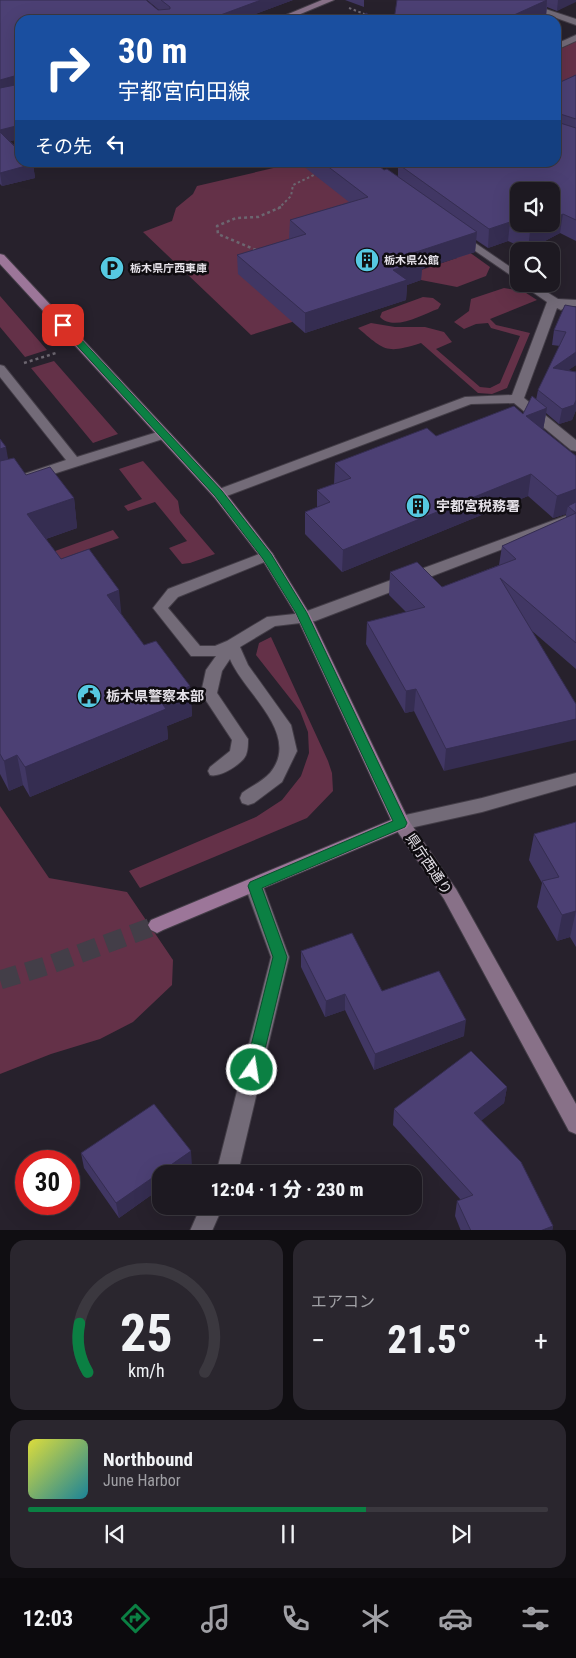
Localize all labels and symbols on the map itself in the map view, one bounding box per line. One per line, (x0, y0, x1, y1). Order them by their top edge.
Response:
building icon: 栃木県公館 (354, 247, 380, 273)
place label: 栃木県公館 (384, 254, 439, 267)
parking icon: 栃木県庁西車庫 (99, 255, 125, 281)
place label: 栃木県庁西車庫 (130, 262, 207, 275)
pin (42, 304, 84, 346)
building icon: 宇都宮税務署 (405, 493, 431, 519)
place label: 宇都宮税務署 (436, 498, 520, 514)
public building icon: 栃木県警察本部 (76, 683, 102, 709)
place label: 栃木県警察本部 (106, 688, 204, 704)
street label: 県庁西通り (403, 831, 455, 897)
position arrow (225, 1043, 277, 1095)
speed limit sign: 30 (15, 1150, 80, 1215)

